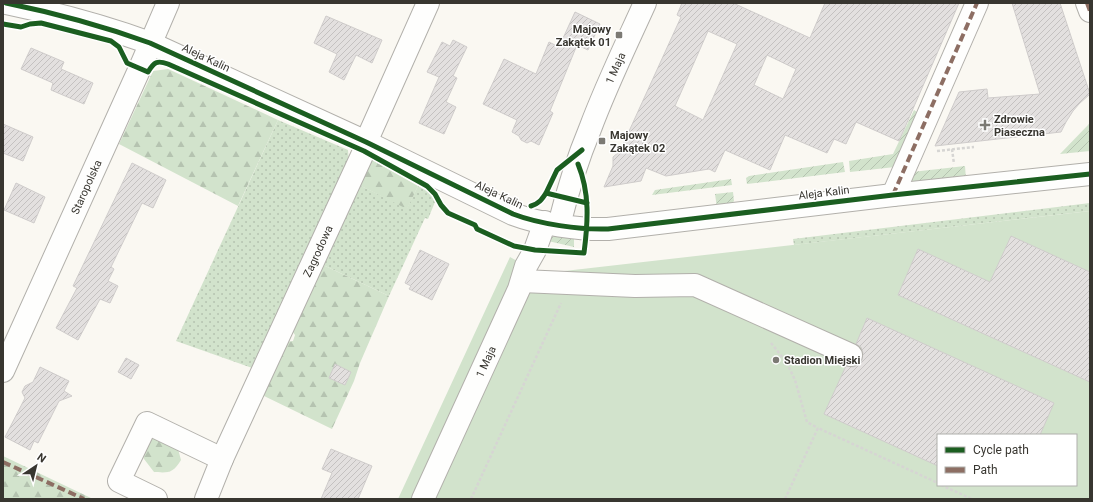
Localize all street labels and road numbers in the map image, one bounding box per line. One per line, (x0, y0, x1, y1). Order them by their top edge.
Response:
street label: Aleja Kalin (180, 41, 232, 75)
street label: 1 Maja (603, 50, 628, 86)
street label: Staropolska (68, 158, 104, 216)
street label: Aleja Kalin (473, 178, 525, 212)
street label: Aleja Kalin (798, 183, 850, 203)
street label: Zagrodowa (300, 223, 335, 279)
street label: 1 Maja (473, 344, 499, 379)

